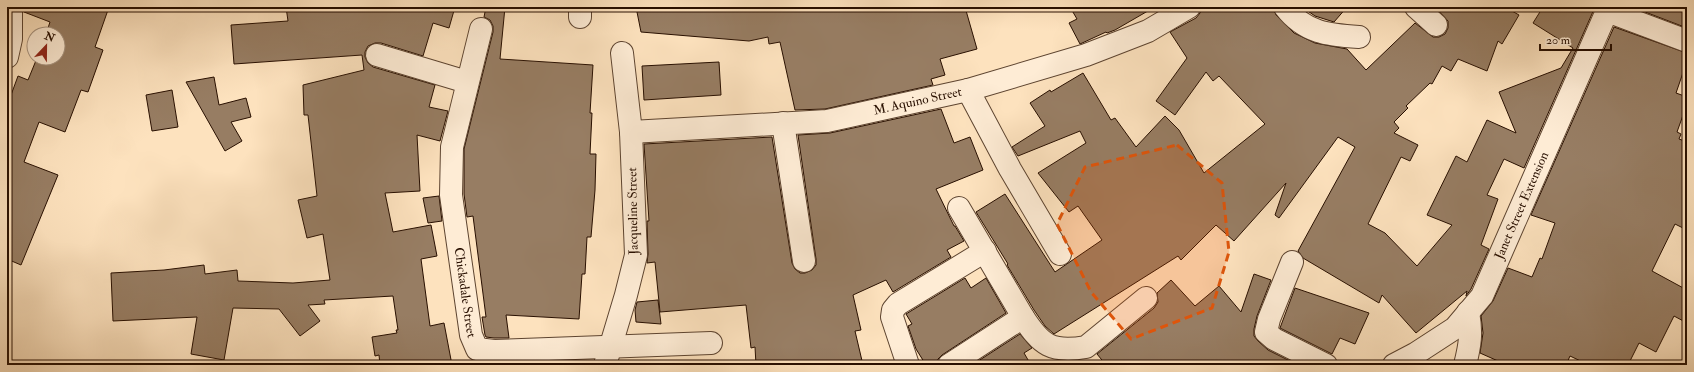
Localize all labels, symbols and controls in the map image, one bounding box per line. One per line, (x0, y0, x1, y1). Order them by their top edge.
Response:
north arrow (26, 26, 66, 66)
scale bar (1540, 26, 1611, 52)
text: N (42, 29, 58, 45)
text: 20 m (1546, 33, 1571, 48)
street label: M. Aquino Street (872, 84, 963, 119)
street label: Janet Street Extension (1491, 149, 1552, 263)
street label: Jacqueline Street (624, 167, 642, 256)
street label: Chickadale Street (451, 246, 479, 341)

